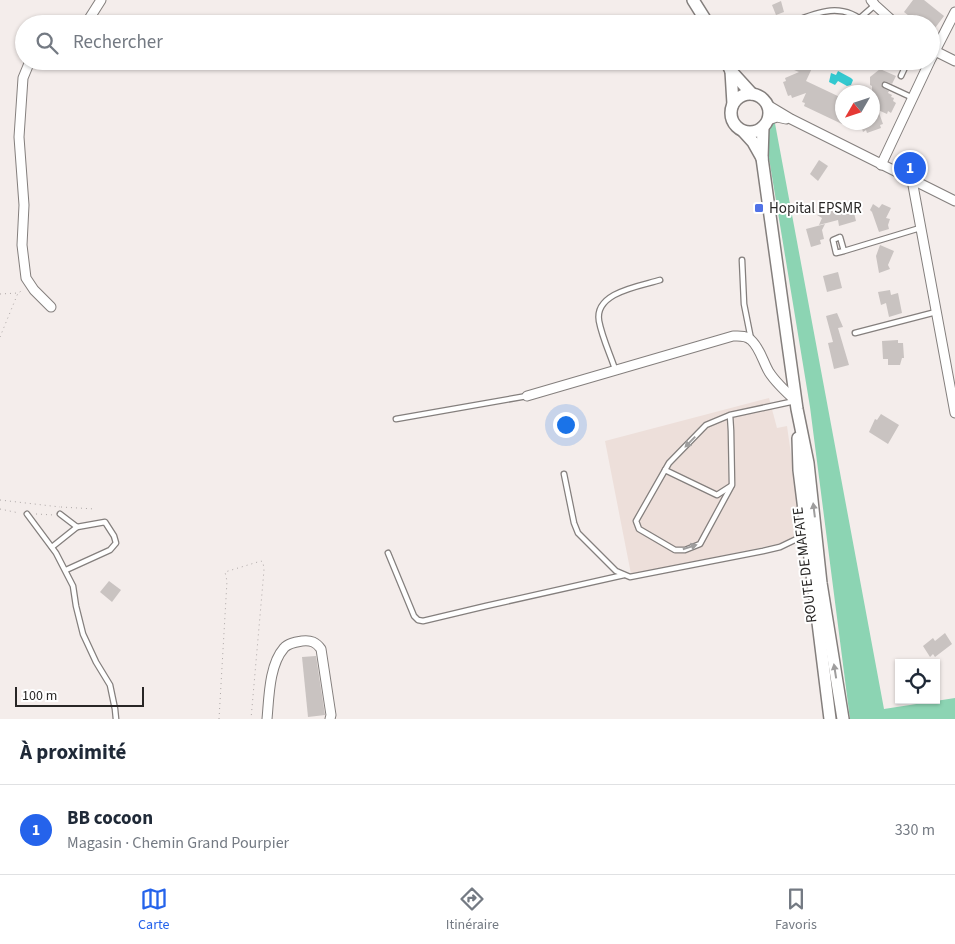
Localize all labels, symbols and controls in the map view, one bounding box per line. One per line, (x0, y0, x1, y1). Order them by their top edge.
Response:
search box (15, 15, 940, 70)
icon: search (33, 29, 61, 57)
text: Rechercher (73, 29, 163, 56)
north arrow (835, 85, 880, 130)
pin: 1 (894, 149, 926, 187)
place label: Hopital EPSMR (769, 198, 862, 219)
marker: Hopital EPSMR (753, 202, 765, 214)
your location (553, 412, 579, 438)
one-way arrow (684, 436, 696, 448)
one-way arrow (810, 502, 818, 518)
street label: ROUTE DE MAFATE (787, 506, 823, 624)
one-way arrow (683, 543, 698, 551)
map controls (895, 659, 940, 704)
button: locate (895, 659, 940, 704)
one-way arrow (831, 663, 839, 679)
scale bar (15, 684, 144, 707)
text: 100 m (22, 686, 57, 706)
text: À proximité (20, 737, 126, 767)
text: BB cocoon (67, 805, 153, 832)
text: 1 (32, 819, 40, 841)
text: 330 m (895, 819, 935, 841)
text: Magasin · Chemin Grand Pourpier (67, 832, 289, 854)
tab: Carte (138, 885, 170, 935)
tab: Itinéraire (446, 885, 499, 935)
tab: Favoris (775, 885, 817, 935)

